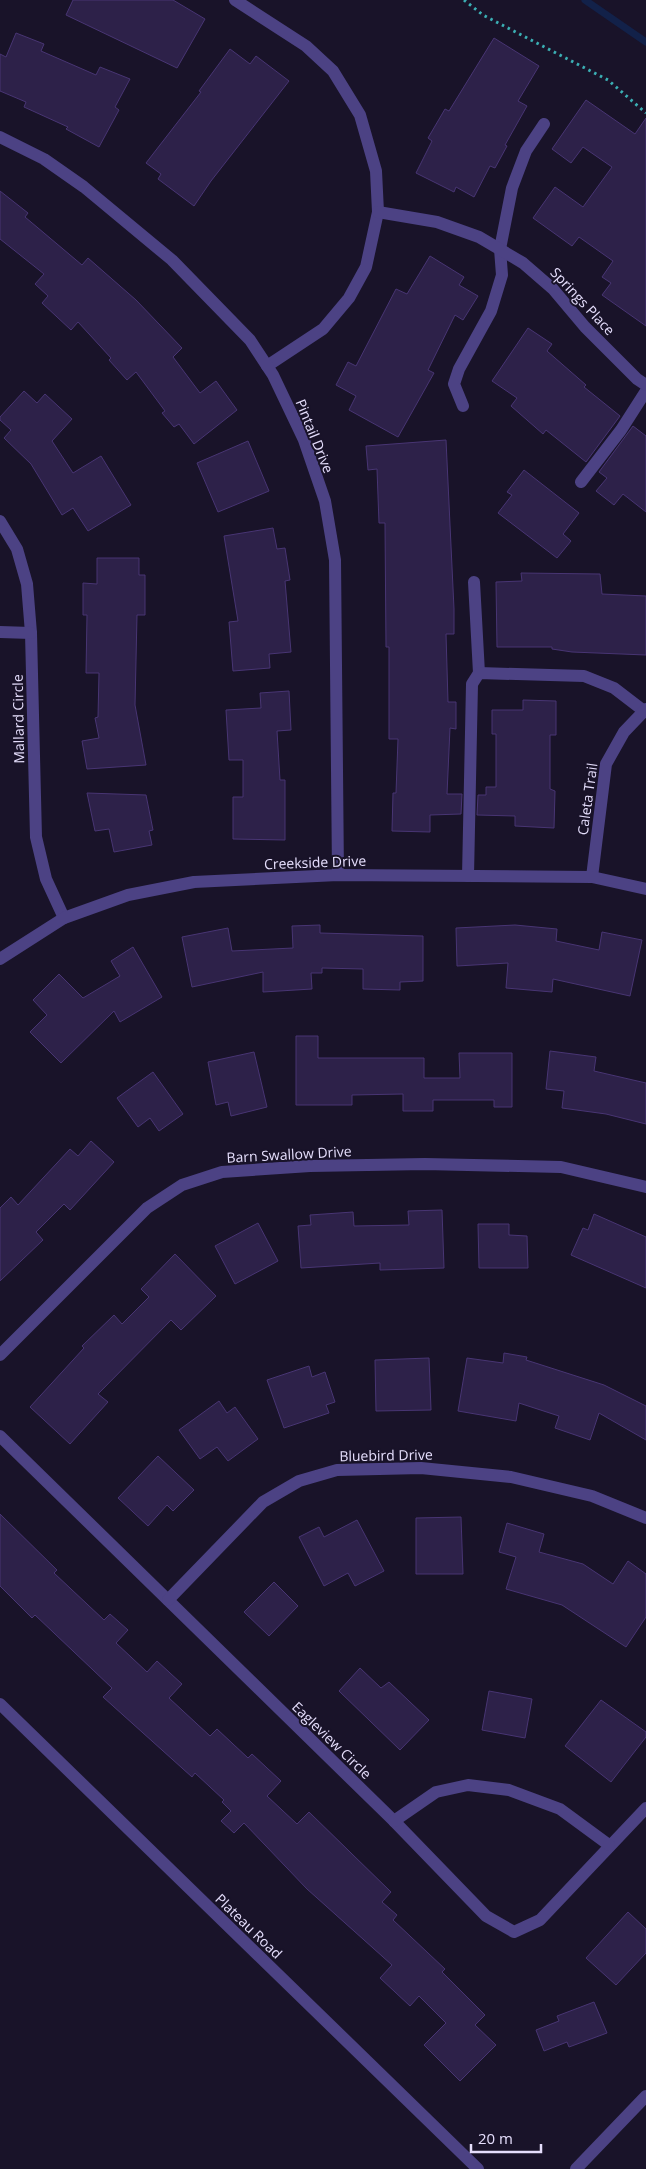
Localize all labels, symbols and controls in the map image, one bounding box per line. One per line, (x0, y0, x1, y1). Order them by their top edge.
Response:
street label: Springs Place (547, 263, 619, 339)
street label: Pintail Drive (292, 396, 339, 476)
street label: Mallard Circle (8, 674, 28, 764)
street label: Caleta Trail (573, 762, 601, 836)
street label: Creekside Drive (264, 851, 367, 873)
street label: Barn Swallow Drive (226, 1141, 352, 1167)
street label: Bluebird Drive (339, 1445, 433, 1465)
street label: Eagleview Circle (288, 1697, 376, 1783)
street label: Plateau Road (211, 1889, 287, 1963)
scale bar (471, 2122, 541, 2154)
text: 20 m (478, 2128, 513, 2148)

